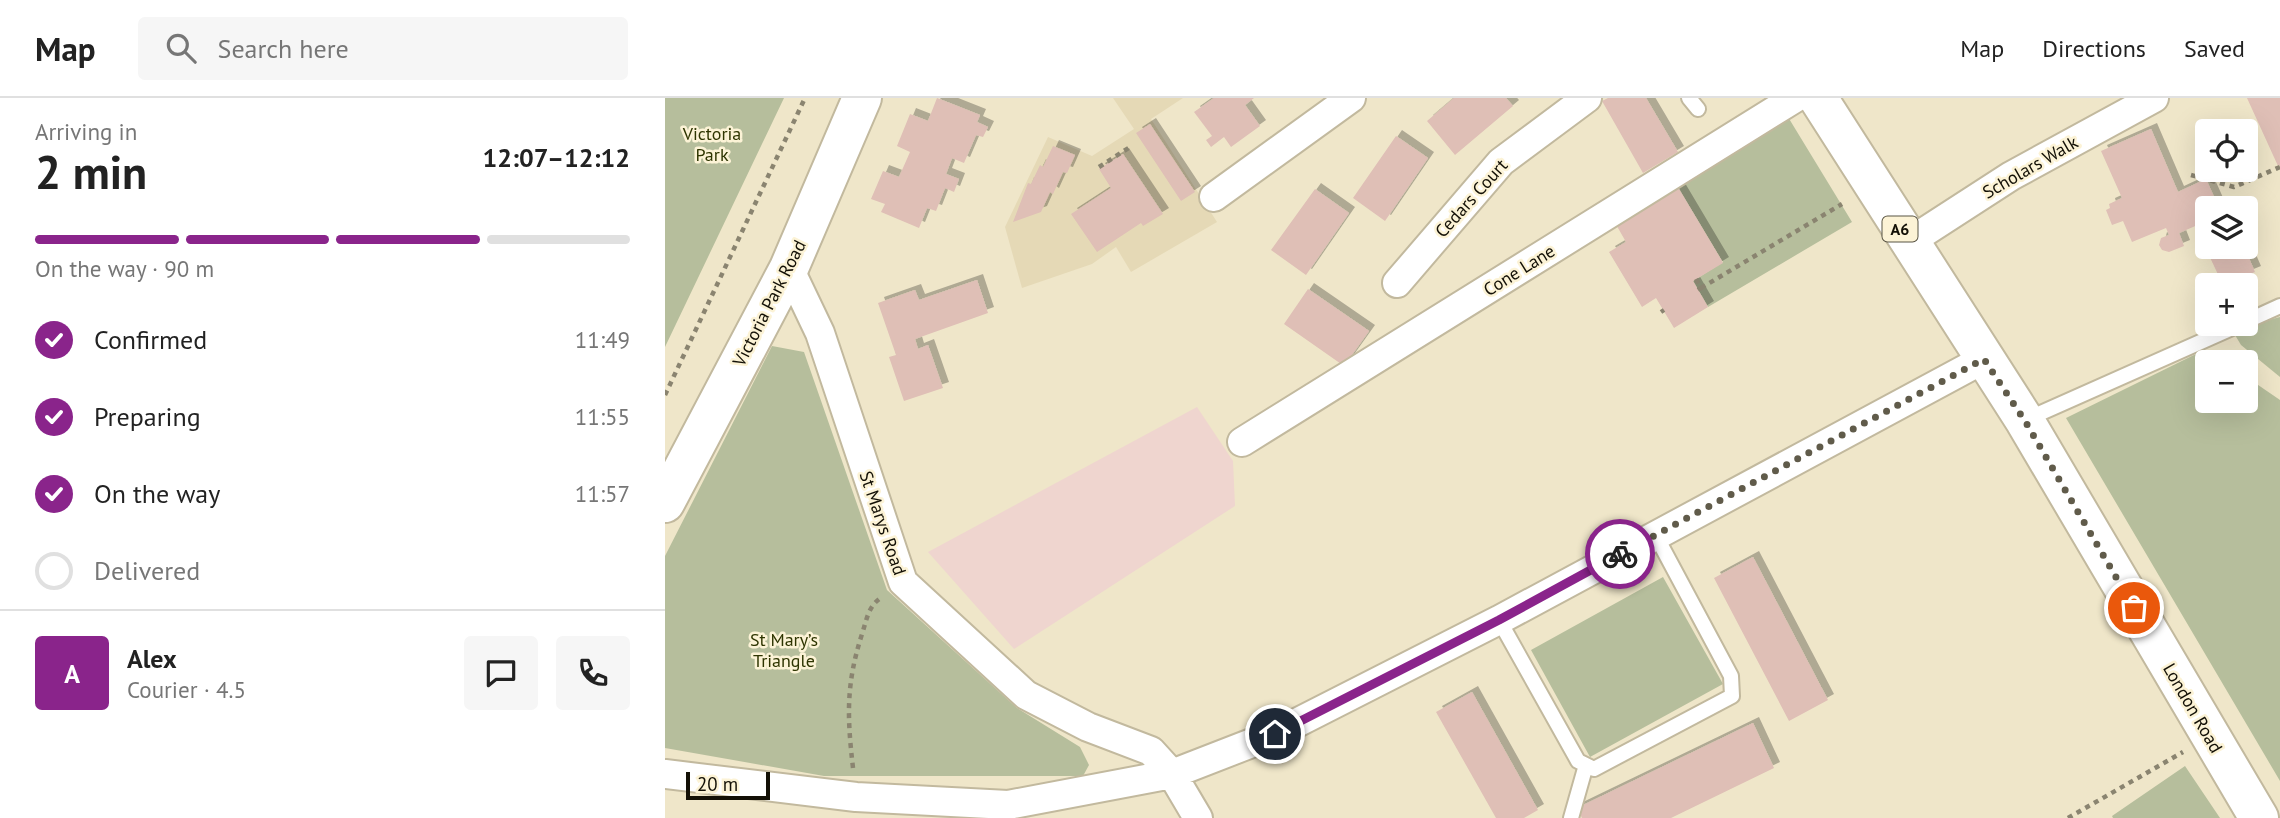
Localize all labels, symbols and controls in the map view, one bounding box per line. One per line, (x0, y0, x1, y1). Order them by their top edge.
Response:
search box (138, 17, 628, 80)
text: Map (35, 27, 96, 70)
icon: search (162, 29, 200, 67)
text: Search here (218, 32, 349, 65)
text: Map (1960, 33, 2004, 64)
text: Directions (2042, 33, 2146, 64)
text: Saved (2184, 33, 2245, 64)
text: Arriving in (35, 117, 137, 146)
map controls (2195, 119, 2258, 413)
button: locate (2195, 119, 2258, 182)
park label: Victoria Park (682, 122, 741, 166)
street label: Scholars Walk (1978, 130, 2082, 204)
text: 12:07–12:12 (483, 141, 630, 174)
text: 2 min (35, 142, 147, 202)
street label: Cedars Court (1430, 154, 1512, 242)
button: layers (2195, 196, 2258, 259)
road number: A6 (1883, 217, 1917, 242)
street label: Victoria Park Road (727, 236, 811, 371)
street label: Cone Lane (1479, 239, 1559, 301)
text: On the way · 90 m (35, 254, 214, 283)
button: + (2195, 273, 2258, 336)
icon: check (35, 321, 73, 359)
text: Confirmed (94, 323, 207, 356)
text: 11:49 (575, 325, 630, 354)
button: − (2195, 350, 2258, 413)
icon: check (35, 398, 73, 436)
text: Preparing (94, 400, 201, 433)
text: 11:55 (575, 402, 630, 431)
street label: St Marys Road (854, 468, 912, 578)
icon: check (35, 475, 73, 513)
text: On the way (94, 477, 220, 510)
text: 11:57 (575, 479, 630, 508)
courier (1585, 519, 1655, 589)
icon: bike (1601, 535, 1639, 573)
text: Delivered (94, 554, 200, 587)
pin (2104, 578, 2164, 638)
icon: bag (2115, 589, 2153, 627)
park label: St Mary’s Triangle (750, 628, 818, 672)
button: chat (464, 636, 538, 710)
button: phone (556, 636, 630, 710)
text: Alex (127, 642, 177, 675)
text: A (64, 657, 80, 690)
street label: London Road (2158, 659, 2228, 757)
text: Courier · 4.5 (127, 675, 246, 704)
pin (1245, 704, 1305, 764)
icon: home (1256, 715, 1294, 753)
scale bar (686, 769, 770, 801)
text: 20 m (697, 772, 738, 796)

